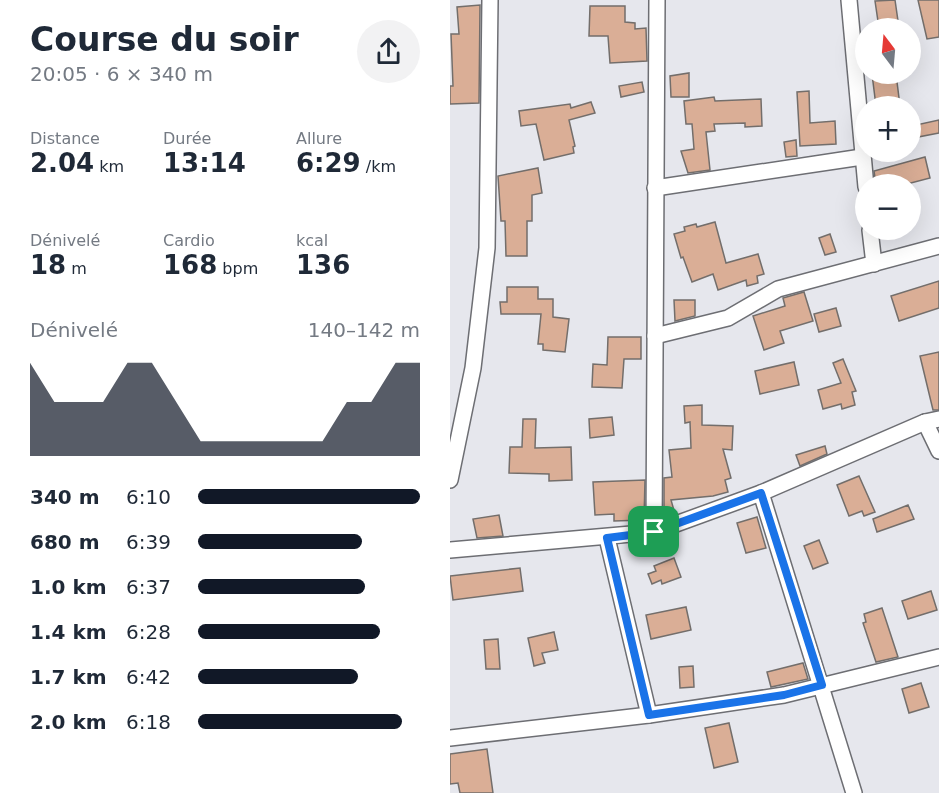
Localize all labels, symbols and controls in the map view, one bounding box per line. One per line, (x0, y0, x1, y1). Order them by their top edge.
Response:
north arrow (855, 18, 921, 84)
map controls (855, 18, 921, 240)
text: Course du soir (30, 20, 299, 59)
button: share (357, 20, 420, 83)
text: 20:05 · 6 × 340 m (30, 62, 213, 86)
button: + (855, 96, 921, 162)
text: Distance (30, 129, 100, 148)
text: Durée (163, 129, 211, 148)
text: Allure (296, 129, 342, 148)
text: 2.04 (30, 148, 94, 178)
text: 13:14 (163, 148, 246, 178)
text: 6:29 (296, 148, 361, 178)
text: km (94, 157, 124, 176)
text: /km (361, 157, 396, 176)
button: − (855, 174, 921, 240)
text: Dénivelé (30, 231, 100, 250)
text: Cardio (163, 231, 215, 250)
text: kcal (296, 231, 328, 250)
text: 18 (30, 250, 66, 280)
text: 168 (163, 250, 217, 280)
text: 136 (296, 250, 350, 280)
text: m (66, 259, 87, 278)
text: bpm (217, 259, 258, 278)
text: Dénivelé (30, 318, 118, 342)
text: 140–142 m (308, 318, 420, 342)
text: 340 m (30, 485, 100, 509)
text: 6:10 (126, 485, 171, 509)
pin (628, 506, 679, 557)
icon: arrive (637, 515, 670, 548)
text: 680 m (30, 530, 100, 554)
text: 6:39 (126, 530, 171, 554)
text: 1.0 km (30, 575, 107, 599)
text: 6:37 (126, 575, 171, 599)
text: 1.4 km (30, 620, 107, 644)
text: 6:28 (126, 620, 171, 644)
text: 1.7 km (30, 665, 107, 689)
text: 6:42 (126, 665, 171, 689)
text: 2.0 km (30, 710, 107, 734)
text: 6:18 (126, 710, 171, 734)

